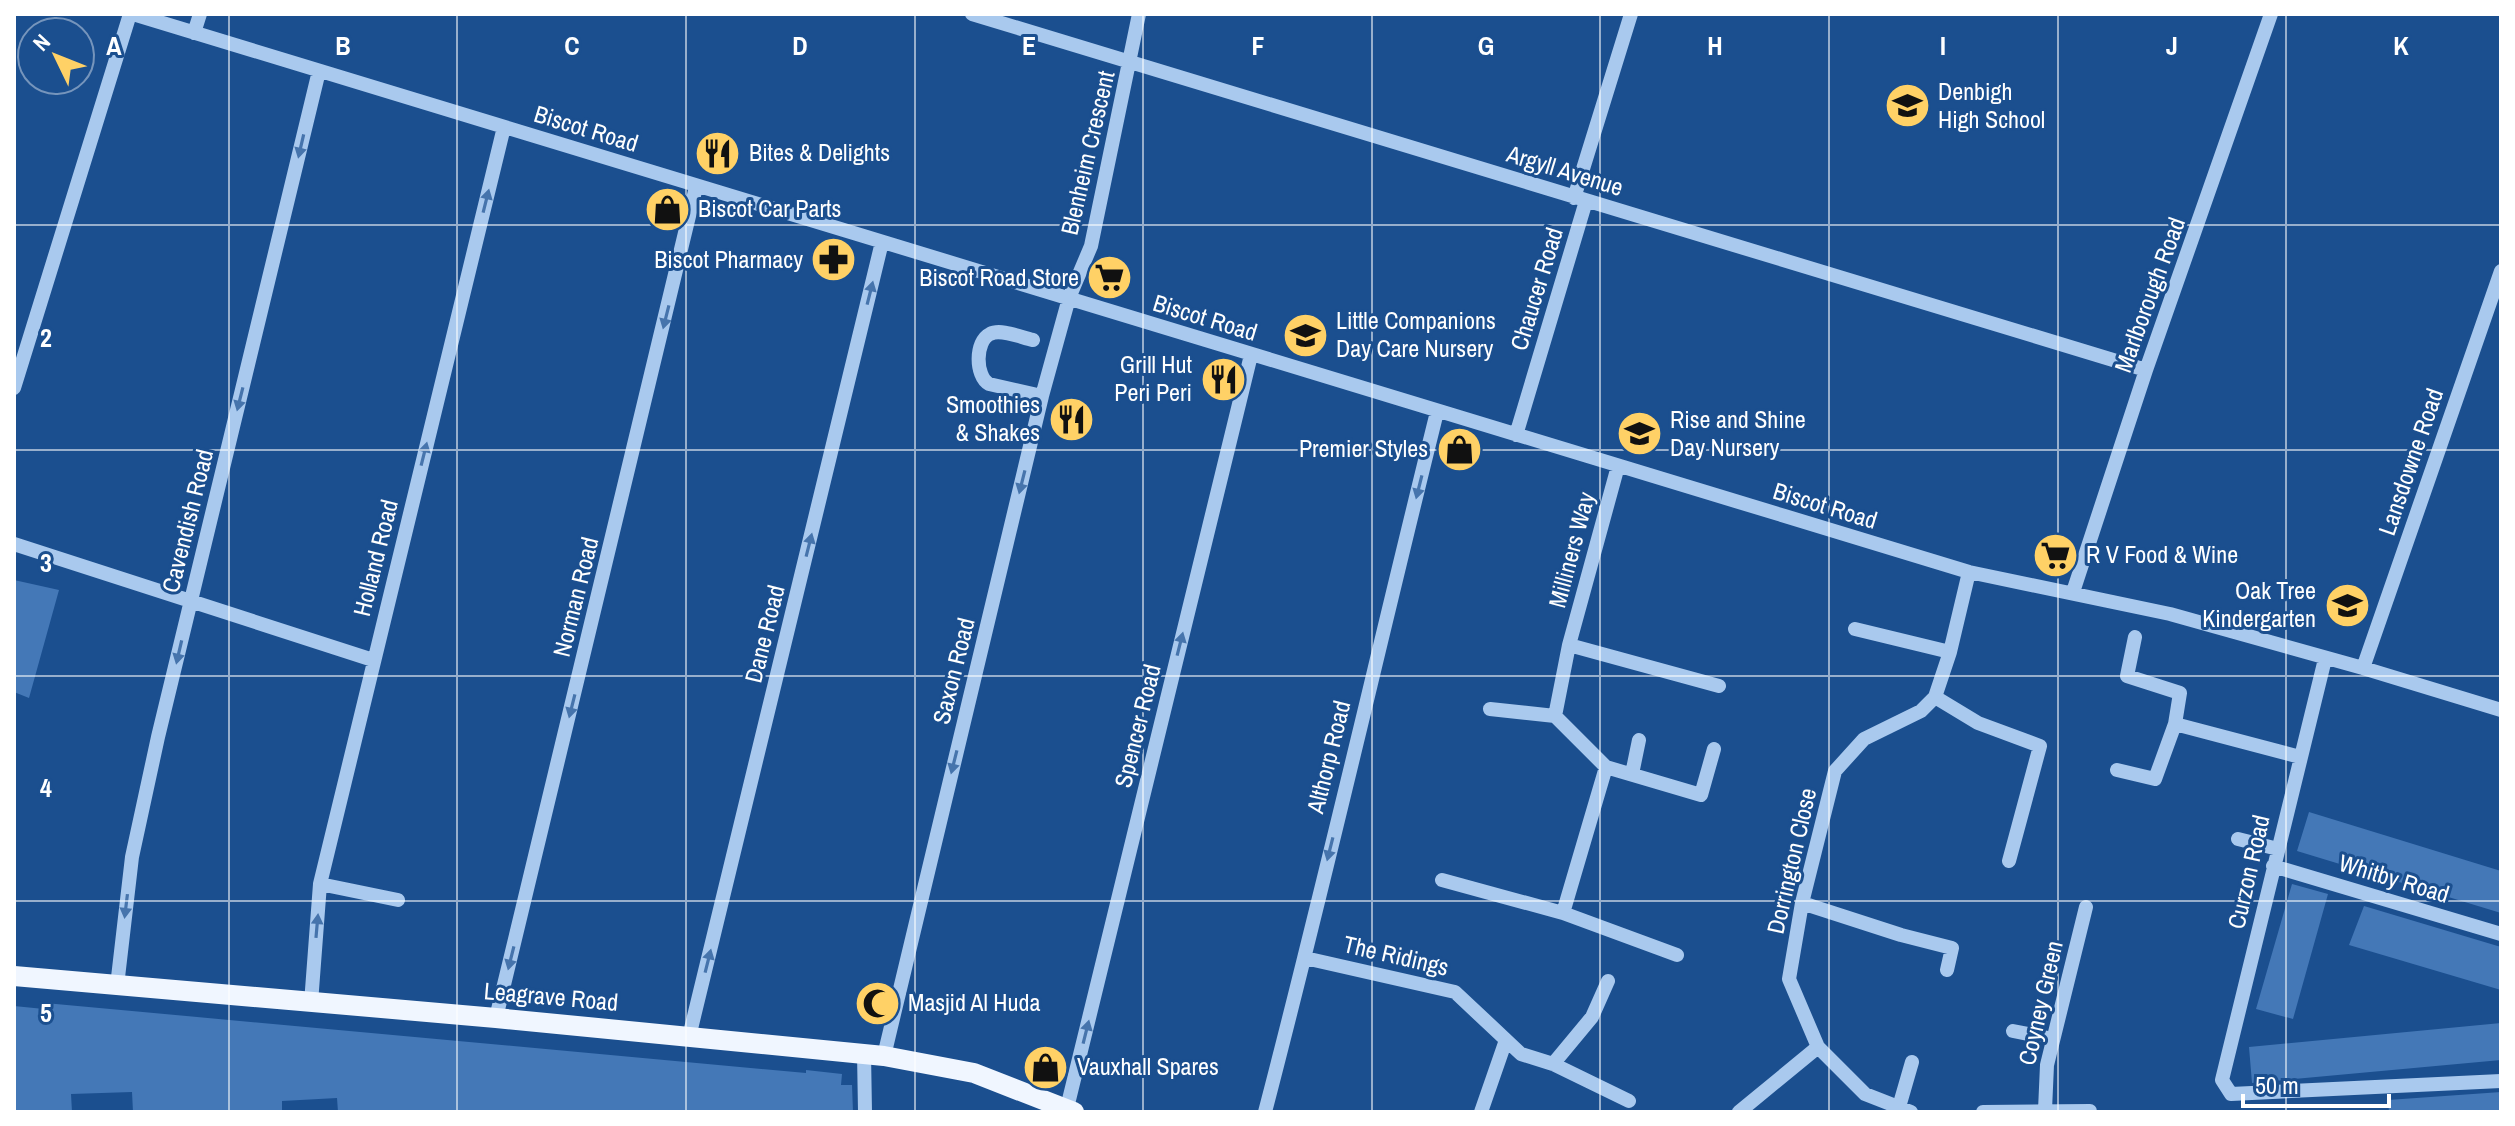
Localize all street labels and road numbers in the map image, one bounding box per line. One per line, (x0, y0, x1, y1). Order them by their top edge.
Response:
street label: Blenheim Crescent (1053, 67, 1122, 238)
street label: Biscot Road (530, 97, 642, 159)
street label: Argyll Avenue (1502, 137, 1627, 203)
street label: Marlborough Road (2106, 213, 2192, 377)
street label: Chaucer Road (1502, 223, 1570, 354)
street label: Biscot Road (1149, 286, 1261, 348)
street label: Lansdowne Road (2370, 384, 2450, 539)
street label: Cavendish Road (154, 446, 220, 596)
street label: Biscot Road (1769, 474, 1881, 536)
street label: Milliners Way (1540, 488, 1602, 611)
street label: Holland Road (345, 496, 405, 619)
street label: Norman Road (545, 533, 605, 660)
street label: Dane Road (736, 582, 792, 686)
street label: Saxon Road (924, 614, 982, 727)
street label: Spencer Road (1106, 661, 1168, 791)
street label: Althorp Road (1298, 697, 1357, 817)
street label: Dorrington Close (1759, 785, 1823, 937)
street label: Curzon Road (2219, 812, 2277, 932)
street label: Whitby Road (2335, 846, 2453, 910)
street label: The Ridings (1340, 927, 1452, 983)
street label: Coyney Green (2010, 937, 2070, 1068)
street label: Leagrave Road (483, 974, 620, 1018)

